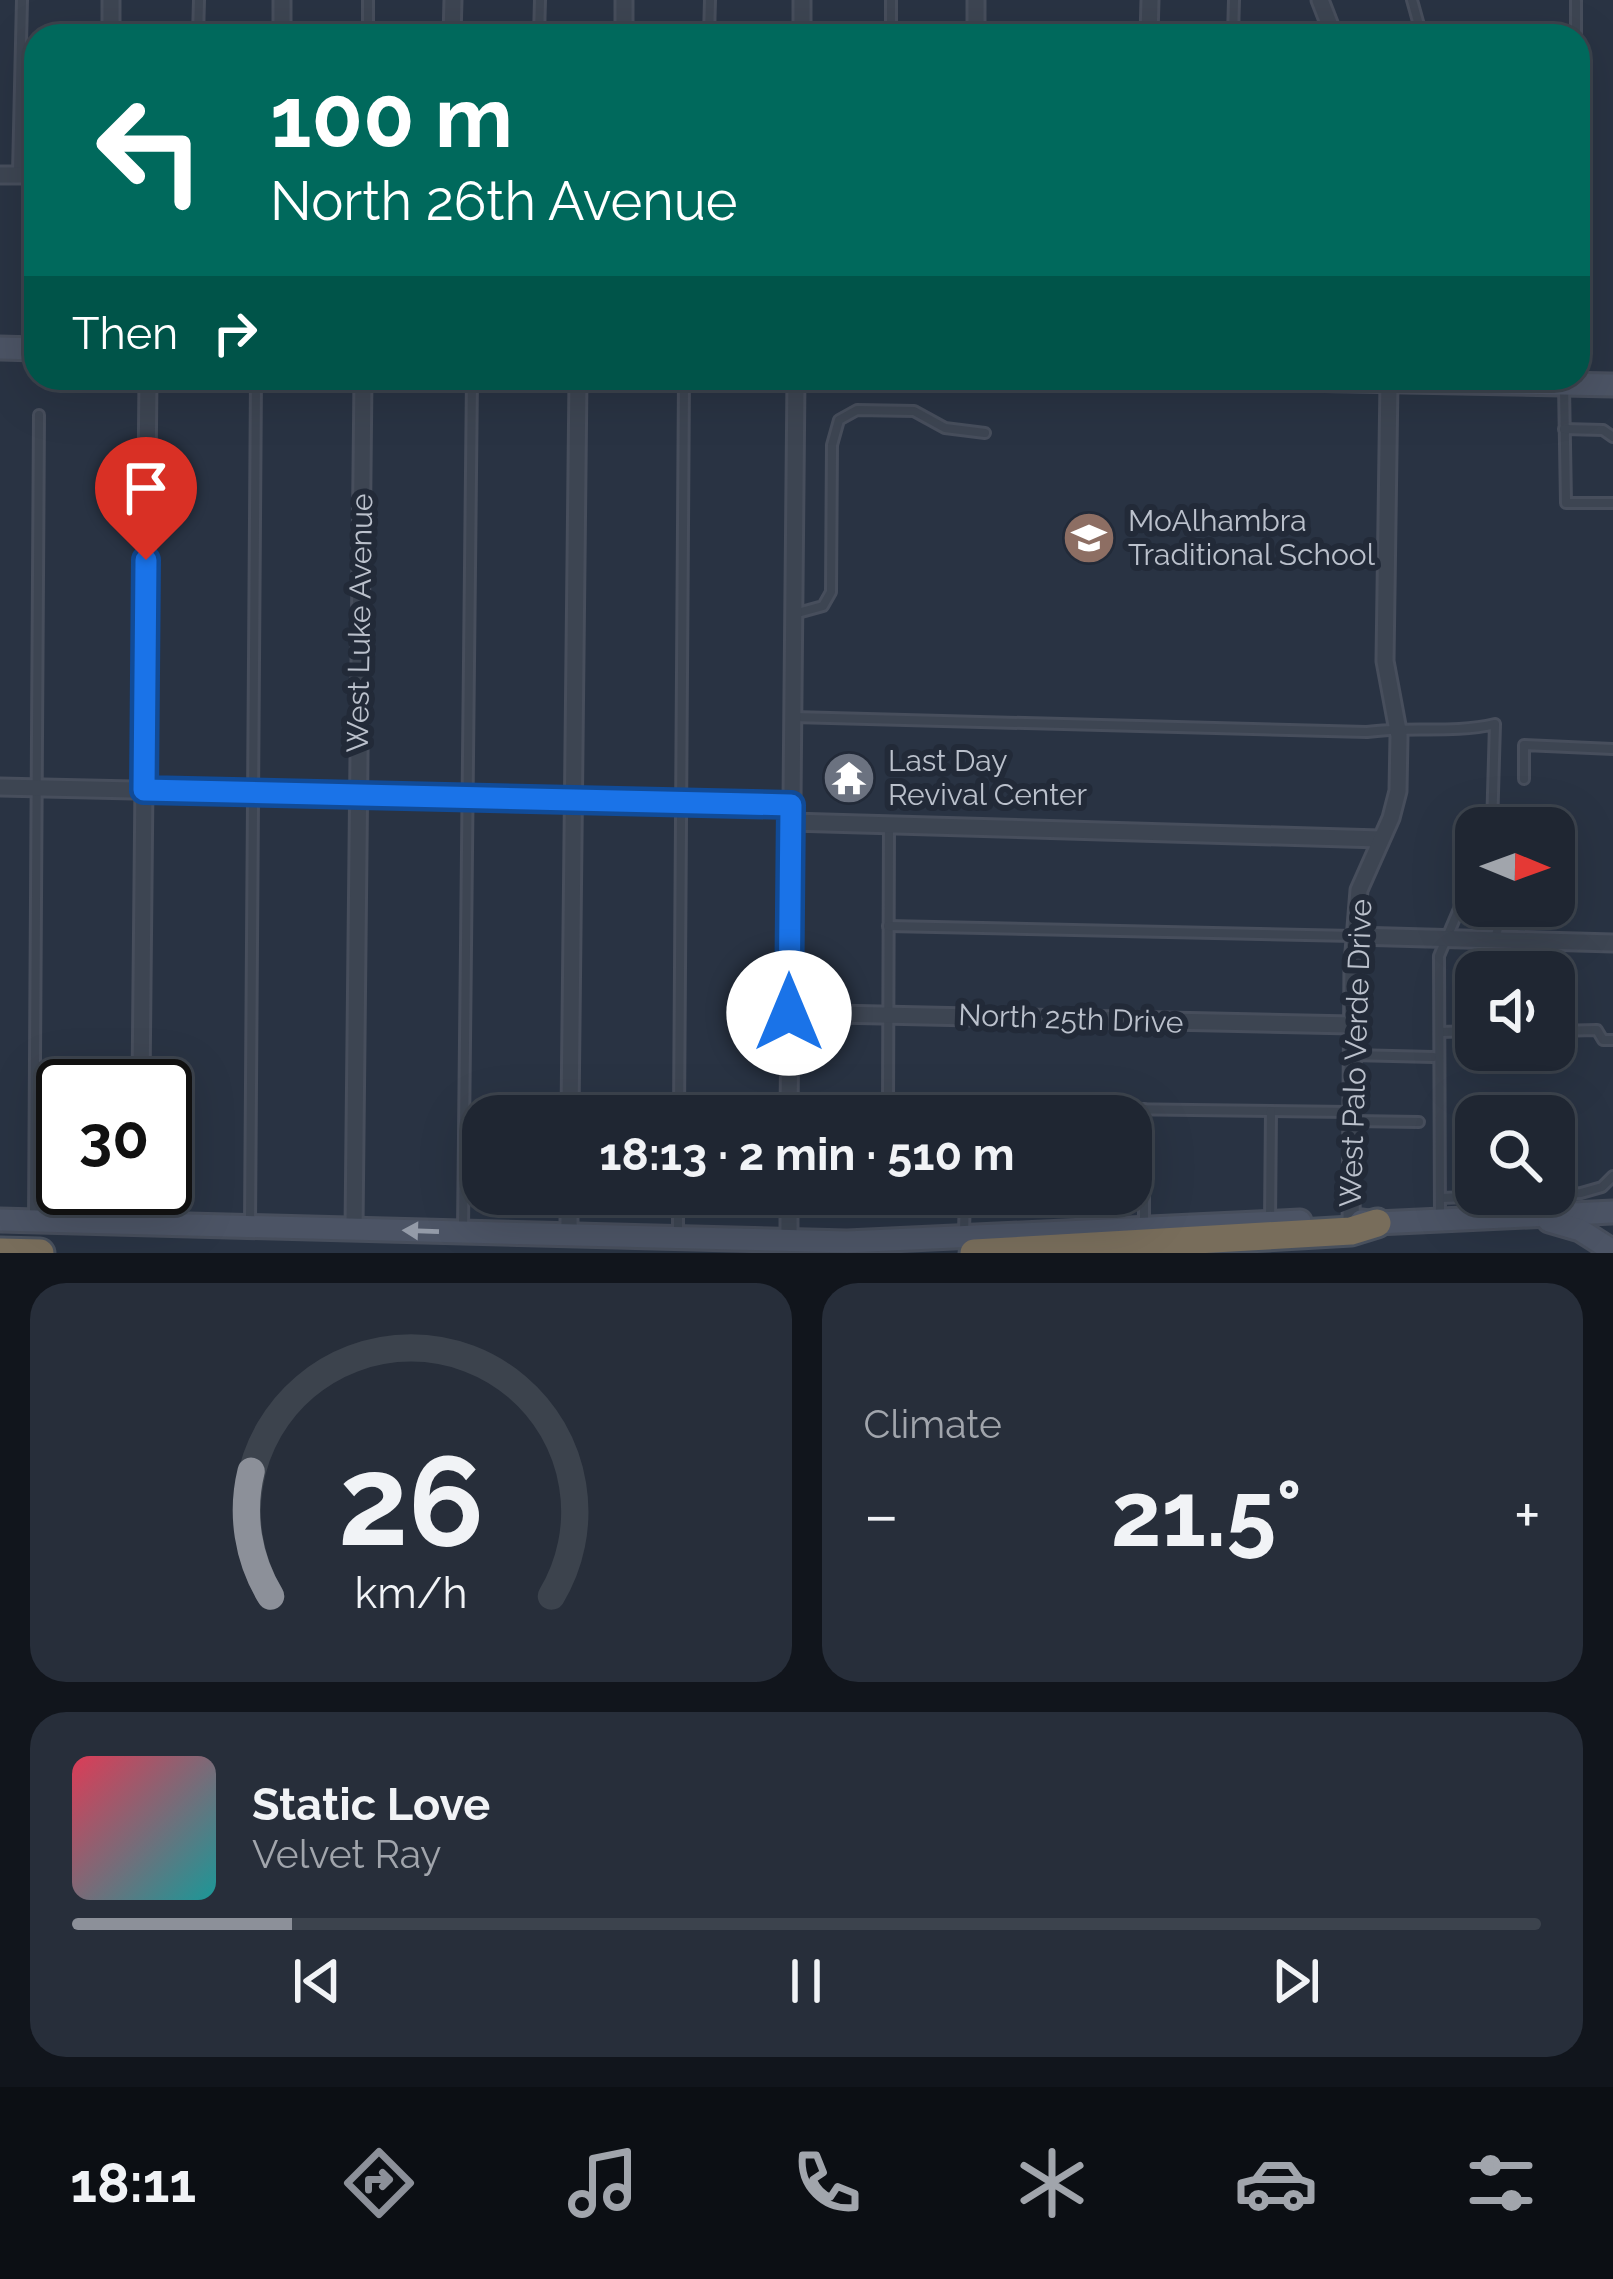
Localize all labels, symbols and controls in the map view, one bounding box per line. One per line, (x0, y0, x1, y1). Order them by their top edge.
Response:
text: 100 m (270, 68, 513, 167)
icon: left (72, 72, 228, 228)
text: North 26th Avenue (270, 169, 738, 233)
icon: right (202, 300, 268, 366)
text: Then (72, 307, 178, 360)
pin (95, 437, 197, 560)
icon: arrive (113, 455, 179, 521)
street label: West Luke Avenue (340, 493, 379, 753)
place label: MoAlhambra Traditional School (1128, 503, 1376, 572)
school or university icon: MoAlhambra Traditional School (1061, 510, 1117, 566)
place label: Last Day Revival Center (888, 743, 1088, 812)
temple icon: Last Day Revival Center (821, 750, 877, 806)
north arrow (1455, 807, 1575, 927)
map controls (1455, 807, 1575, 1215)
street label: West Palo Verde Drive (1333, 898, 1378, 1208)
position arrow (726, 950, 852, 1076)
button: sound (1455, 951, 1575, 1071)
street label: North 25th Drive (958, 997, 1184, 1040)
speed limit sign: 30 (36, 1059, 192, 1215)
button: search (1455, 1095, 1575, 1215)
text: 18:13 · 2 min · 510 m (599, 1128, 1015, 1181)
one-way arrow (401, 1221, 439, 1240)
text: Climate (864, 1401, 1002, 1447)
text: 26 (338, 1428, 484, 1574)
text: 21.5° (1111, 1461, 1302, 1567)
text: − (864, 1476, 899, 1553)
text: + (1514, 1476, 1541, 1553)
text: km/h (354, 1567, 467, 1617)
text: Static Love (252, 1778, 490, 1831)
text: Velvet Ray (252, 1831, 441, 1877)
icon: previous (284, 1948, 350, 2014)
icon: pause (773, 1948, 839, 2014)
icon: next (1263, 1948, 1329, 2014)
icon: directions (337, 2141, 421, 2225)
icon: music (561, 2141, 645, 2225)
icon: phone (785, 2141, 869, 2225)
icon: climate (1010, 2141, 1094, 2225)
icon: car (1234, 2141, 1318, 2225)
icon: filters (1459, 2141, 1543, 2225)
text: 18:11 (70, 2151, 196, 2215)

